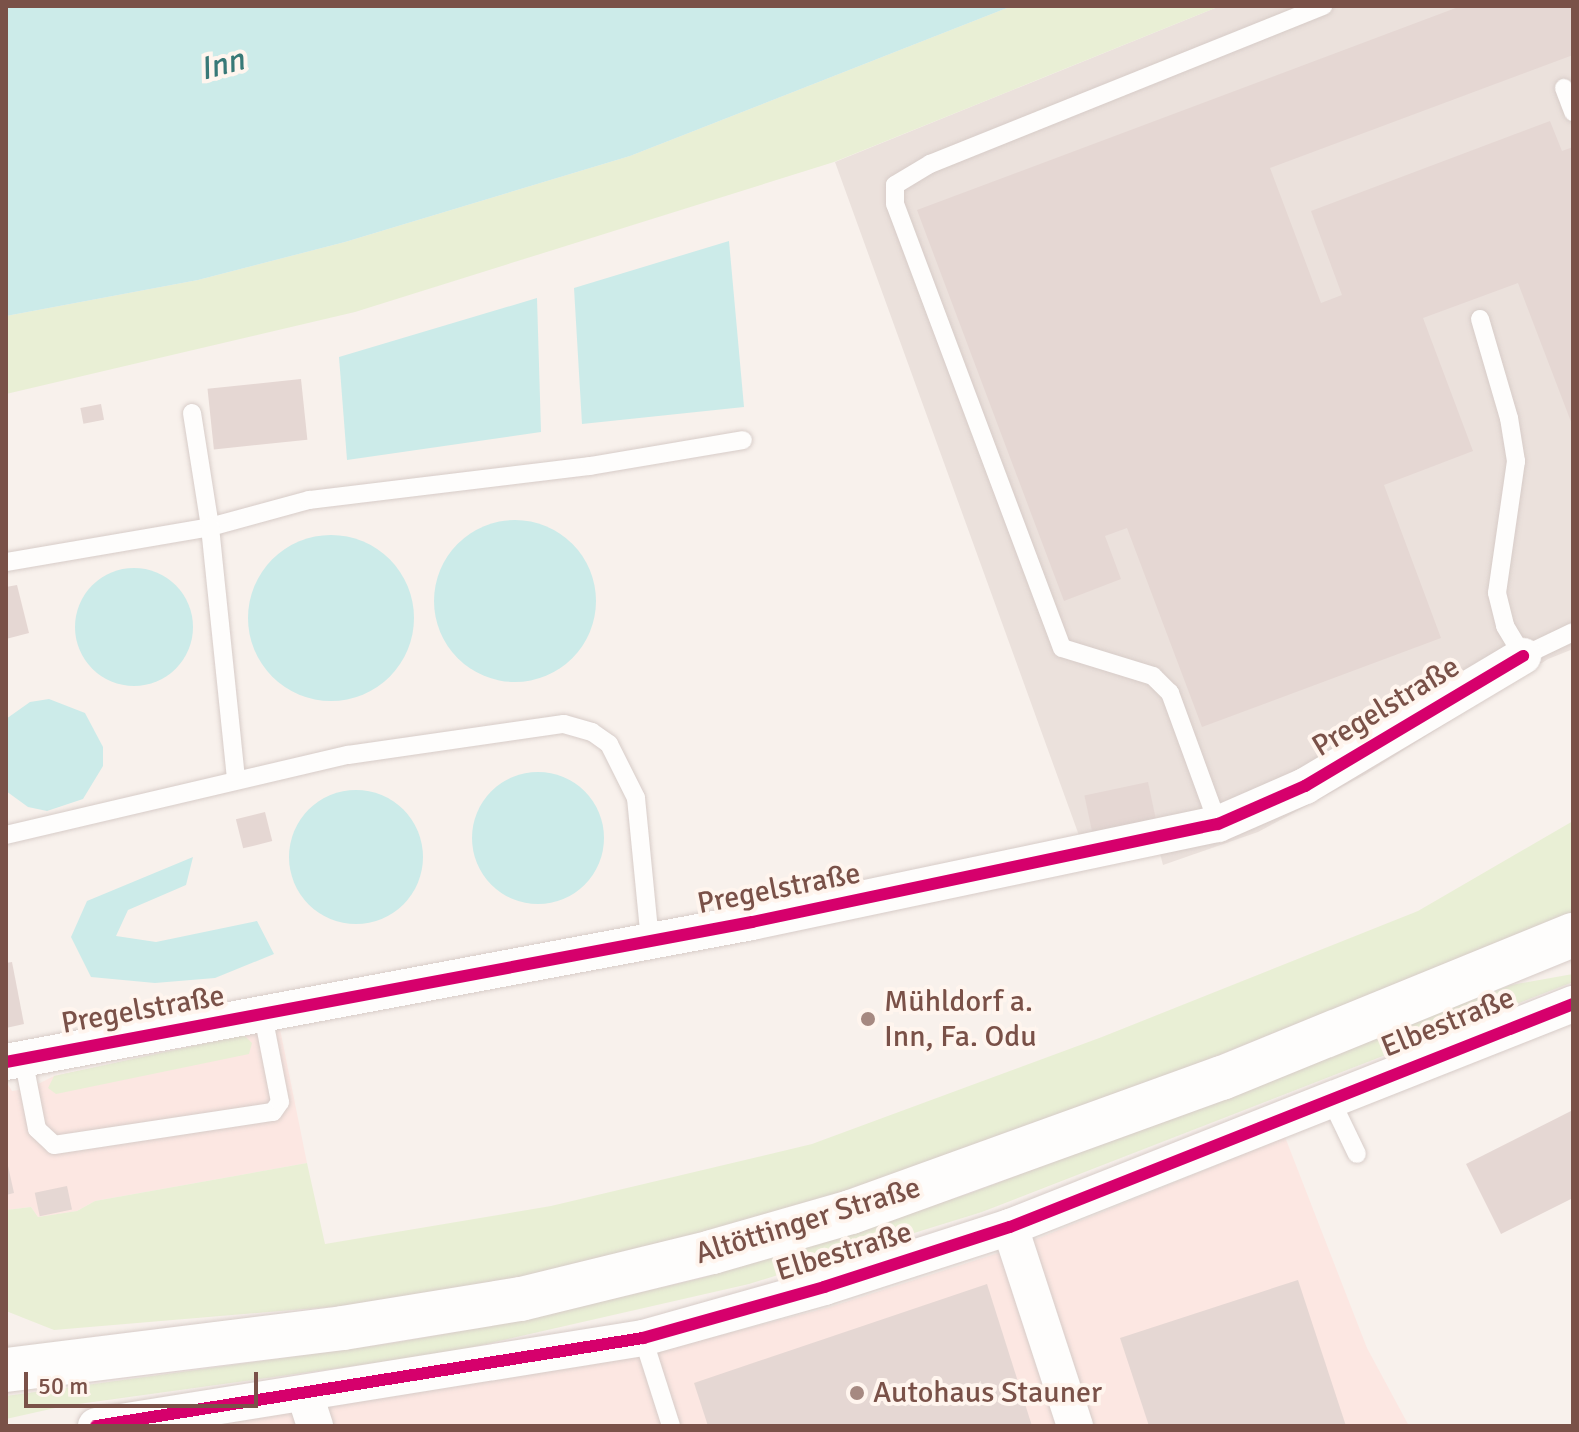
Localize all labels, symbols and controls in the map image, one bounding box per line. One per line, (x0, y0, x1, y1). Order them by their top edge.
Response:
water label: Inn (196, 41, 248, 89)
street label: Pregelstraße (1306, 649, 1466, 765)
street label: Pregelstraße (694, 856, 864, 922)
street label: Pregelstraße (59, 978, 227, 1042)
street label: Elbestraße (1376, 980, 1520, 1066)
place label: Mühldorf a. Inn, Fa. Odu (884, 984, 1037, 1054)
marker: Mühldorf a. Inn, Fa. Odu (859, 1010, 877, 1028)
street label: Altöttinger Straße (691, 1170, 925, 1272)
street label: Elbestraße (772, 1214, 916, 1290)
scale bar (28, 1356, 262, 1406)
text: 50 m (38, 1371, 88, 1401)
place label: Autohaus Stauner (873, 1375, 1102, 1411)
marker: Autohaus Stauner (848, 1384, 866, 1402)

